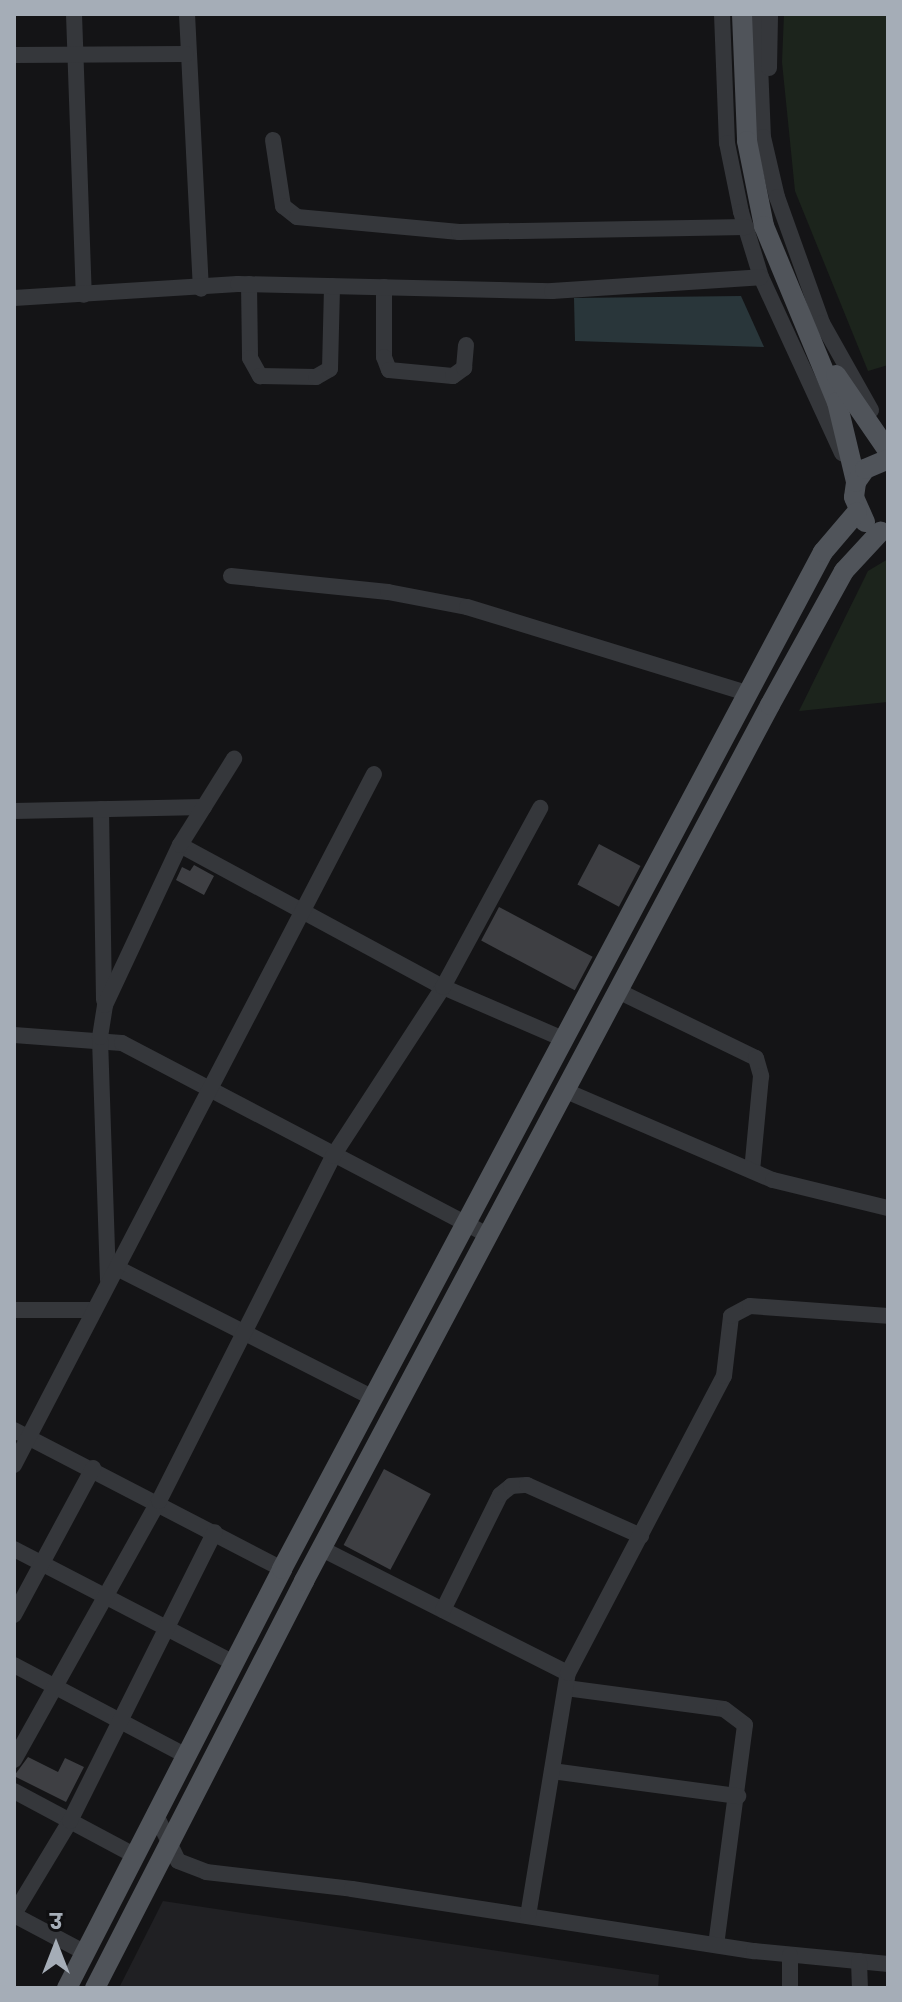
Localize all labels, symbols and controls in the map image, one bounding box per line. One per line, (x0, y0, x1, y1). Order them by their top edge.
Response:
north arrow (16, 1906, 96, 1986)
text: उ (50, 1906, 62, 1937)

